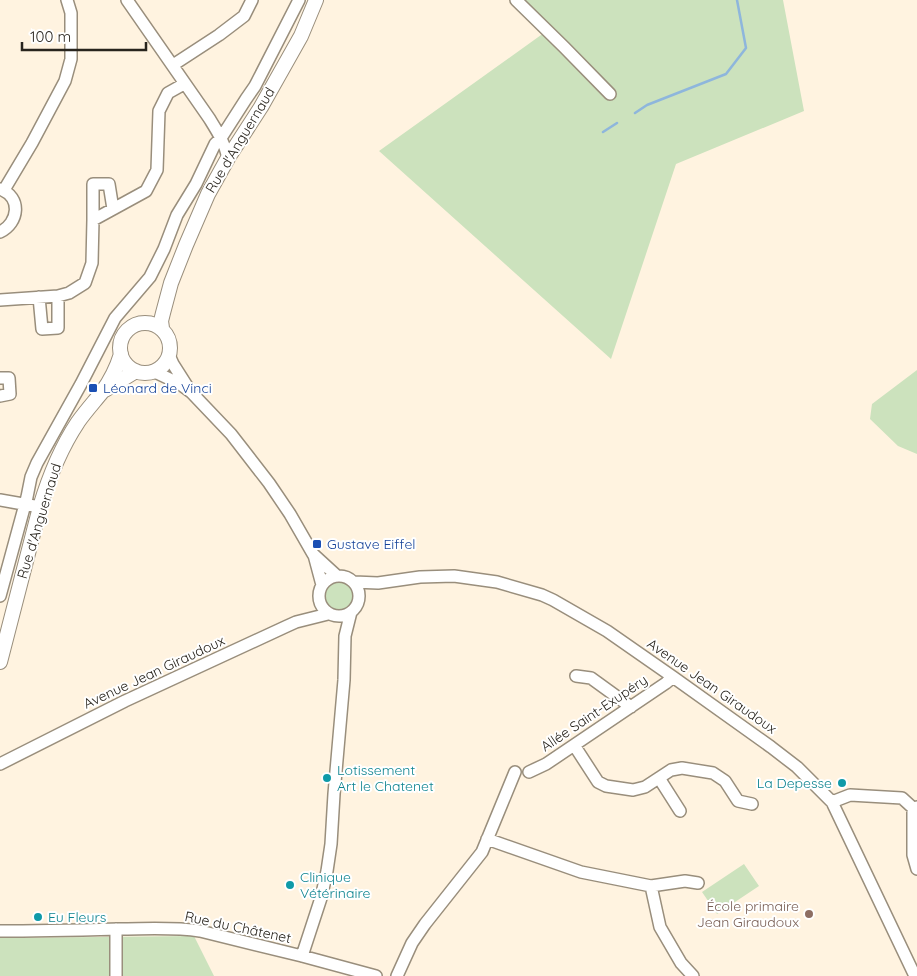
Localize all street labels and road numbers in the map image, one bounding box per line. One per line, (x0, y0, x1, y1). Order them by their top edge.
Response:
street label: Rue d'Anguernaud (201, 84, 279, 196)
street label: Rue d'Anguernaud (13, 461, 65, 581)
street label: Avenue Jean Giraudoux (80, 631, 228, 713)
street label: Avenue Jean Giraudoux (644, 634, 780, 738)
street label: Allée Saint-Exupéry (537, 671, 651, 755)
street label: Rue du Châtenet (183, 907, 293, 947)

